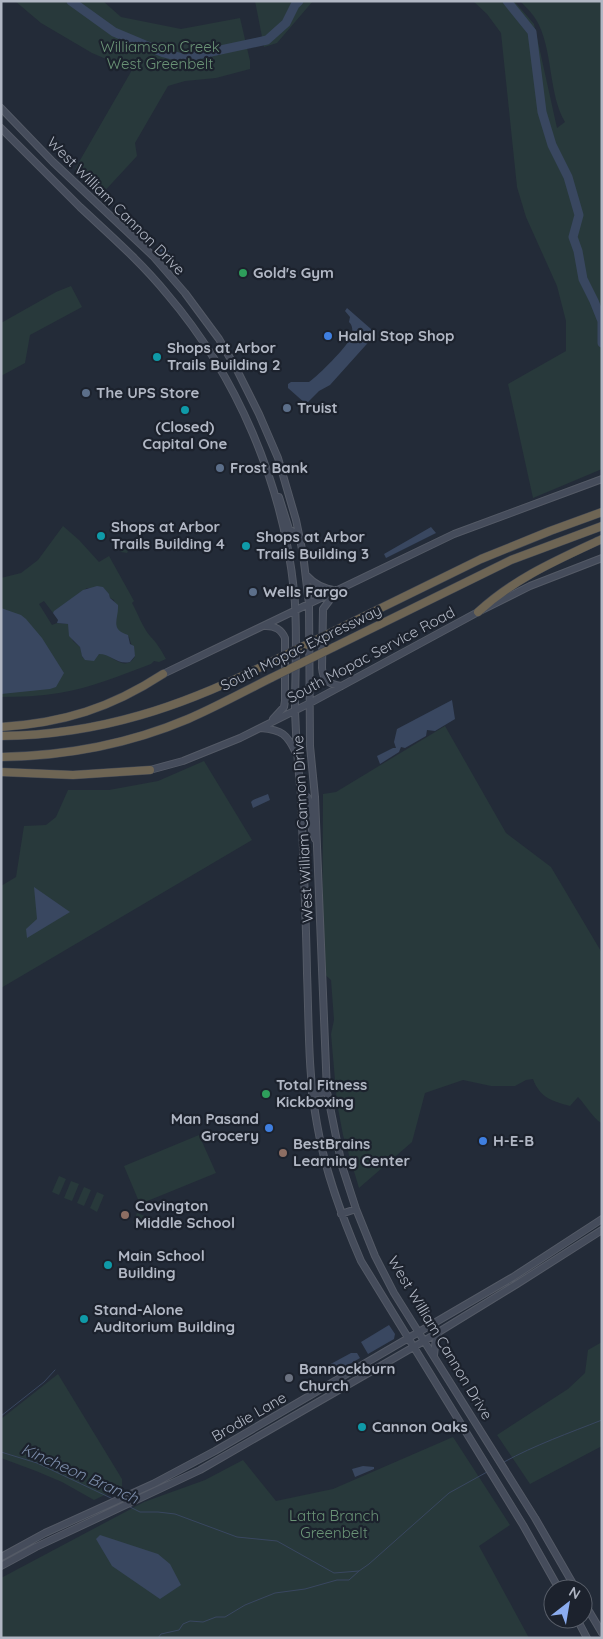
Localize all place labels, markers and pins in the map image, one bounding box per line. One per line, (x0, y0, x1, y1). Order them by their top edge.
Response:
place label: Gold's Gym (253, 263, 334, 282)
marker: Gold's Gym (237, 267, 249, 279)
place label: Halal Stop Shop (338, 326, 454, 345)
marker: Halal Stop Shop (322, 330, 334, 342)
place label: Shops at Arbor Trails Building 2 (167, 338, 281, 374)
marker: Shops at Arbor Trails Building 2 (151, 351, 163, 363)
place label: The UPS Store (96, 383, 200, 402)
marker: The UPS Store (80, 387, 92, 399)
place label: Truist (297, 398, 338, 417)
marker: Truist (281, 402, 293, 414)
marker: (Closed) Capital One (179, 404, 191, 416)
place label: (Closed) Capital One (143, 417, 228, 453)
place label: Frost Bank (230, 458, 308, 477)
marker: Frost Bank (214, 462, 226, 474)
place label: Shops at Arbor Trails Building 4 (111, 517, 225, 553)
place label: Shops at Arbor Trails Building 3 (256, 527, 369, 563)
marker: Shops at Arbor Trails Building 4 (95, 530, 107, 542)
marker: Shops at Arbor Trails Building 3 (240, 540, 252, 552)
place label: Wells Fargo (263, 582, 348, 601)
marker: Wells Fargo (247, 586, 259, 598)
place label: Total Fitness Kickboxing (276, 1075, 367, 1111)
marker: Total Fitness Kickboxing (260, 1088, 272, 1100)
place label: Man Pasand Grocery (171, 1109, 259, 1145)
marker: Man Pasand Grocery (263, 1122, 275, 1134)
place label: H-E-B (493, 1131, 534, 1150)
place label: BestBrains Learning Center (293, 1134, 411, 1170)
marker: H-E-B (477, 1135, 489, 1147)
marker: BestBrains Learning Center (277, 1147, 289, 1159)
place label: Covington Middle School (135, 1196, 235, 1232)
marker: Covington Middle School (119, 1209, 131, 1221)
place label: Main School Building (118, 1246, 205, 1282)
marker: Main School Building (102, 1259, 114, 1271)
place label: Stand-Alone Auditorium Building (94, 1300, 235, 1336)
marker: Stand-Alone Auditorium Building (78, 1313, 90, 1325)
place label: Bannockburn Church (299, 1359, 395, 1395)
marker: Bannockburn Church (283, 1372, 295, 1384)
place label: Cannon Oaks (372, 1417, 468, 1436)
marker: Cannon Oaks (356, 1421, 368, 1433)

